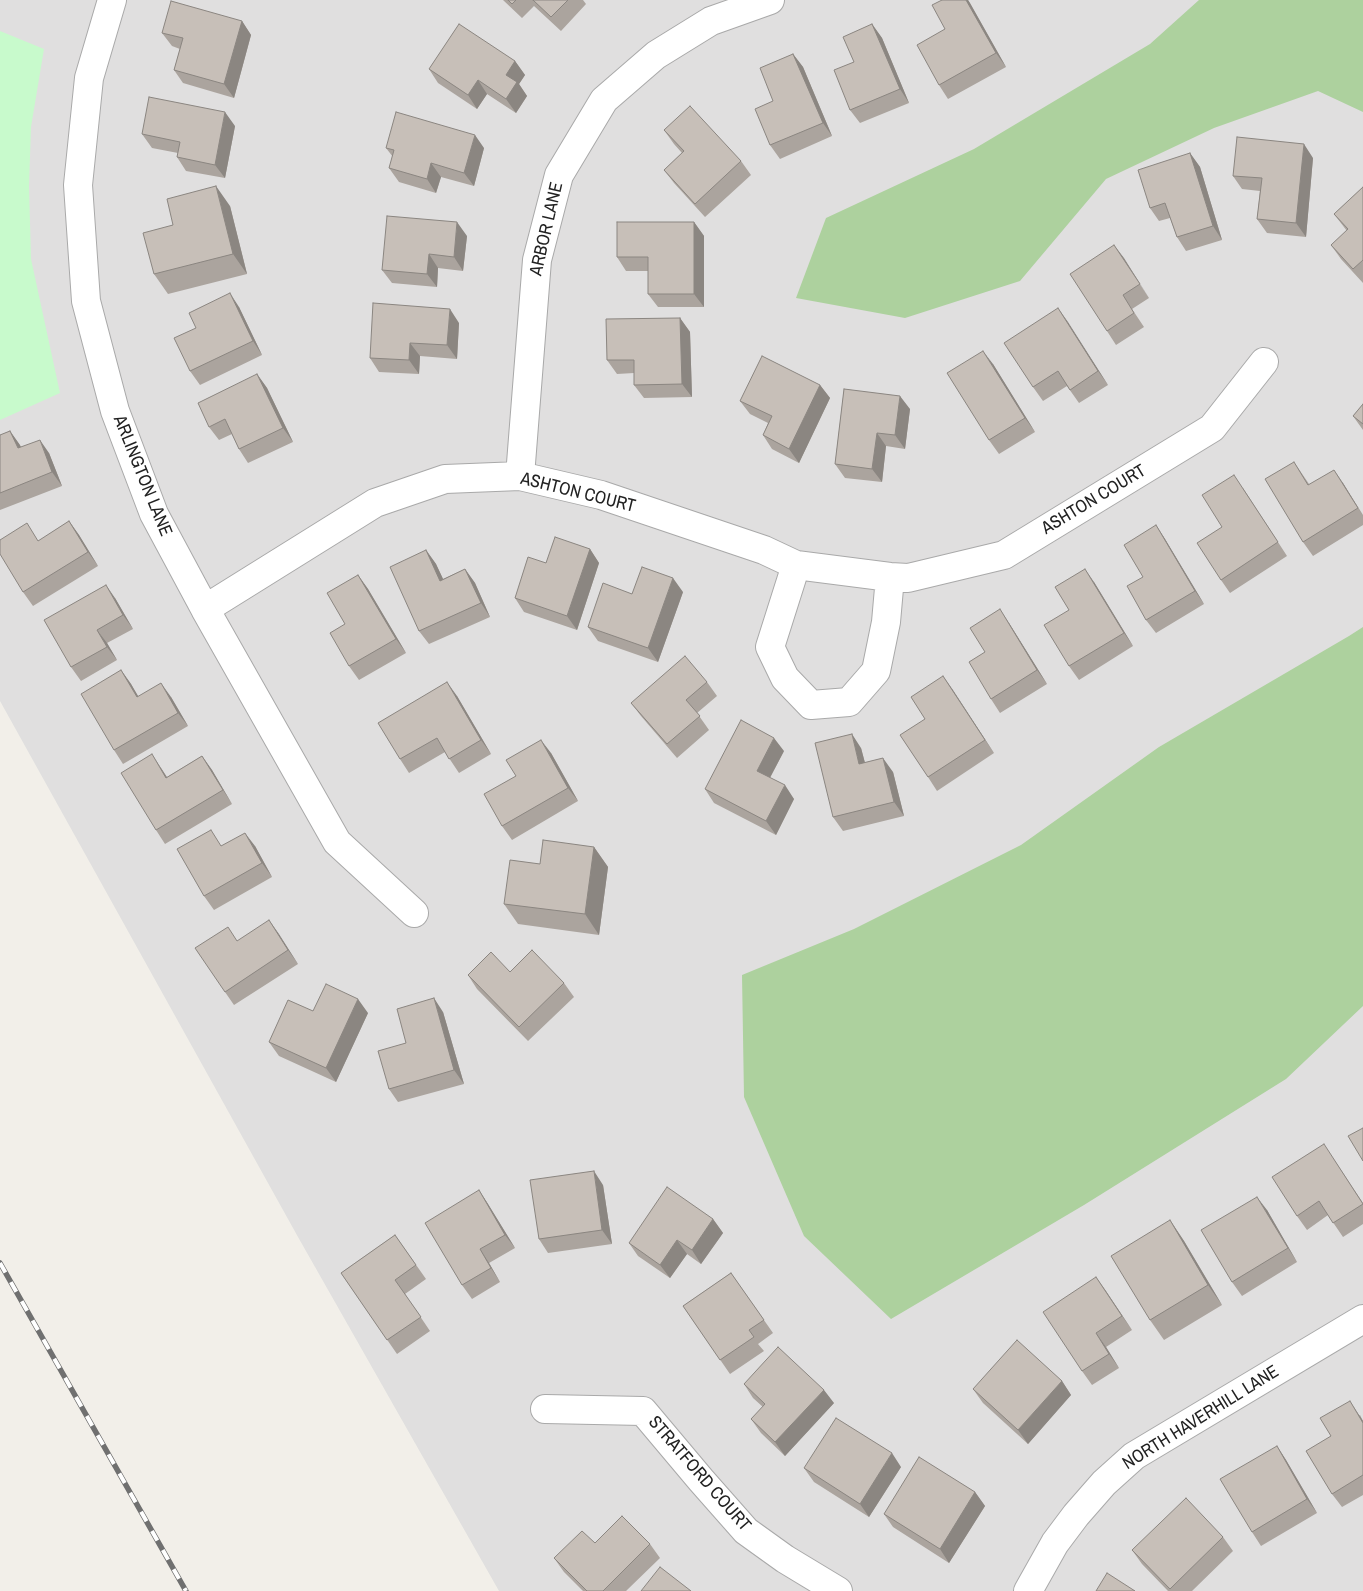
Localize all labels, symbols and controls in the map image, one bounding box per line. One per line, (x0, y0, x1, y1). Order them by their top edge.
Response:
street label: ARBOR LANE (526, 180, 568, 278)
street label: ARLINGTON LANE (108, 412, 176, 540)
street label: ASHTON COURT (1038, 460, 1150, 540)
street label: ASHTON COURT (518, 468, 638, 518)
street label: NORTH HAVERHILL LANE (1119, 1361, 1283, 1475)
street label: STRATFORD COURT (643, 1412, 755, 1536)

